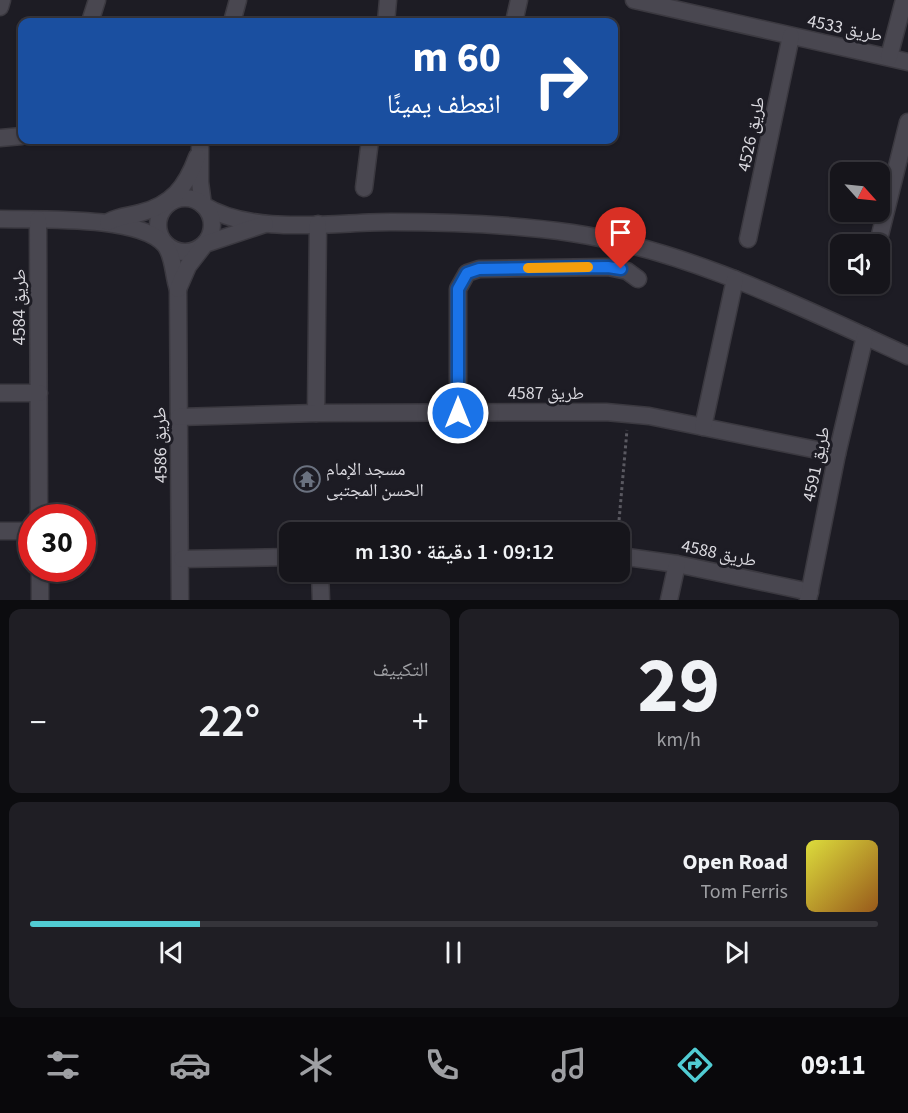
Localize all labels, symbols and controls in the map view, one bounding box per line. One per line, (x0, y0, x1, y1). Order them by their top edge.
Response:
street label: طريق 4533 (805, 8, 885, 49)
text: 60 m (412, 28, 501, 88)
icon: right (522, 42, 600, 120)
text: انعطف يمينًا (387, 85, 501, 124)
street label: طريق 4526 (731, 94, 772, 174)
north arrow (830, 162, 890, 222)
map controls (830, 162, 890, 294)
pin (595, 207, 646, 269)
icon: arrive (604, 216, 637, 249)
button: sound (830, 234, 890, 294)
street label: طريق 4584 (7, 269, 32, 345)
position arrow (426, 381, 490, 445)
street label: طريق 4587 (508, 381, 584, 406)
street label: طريق 4586 (147, 407, 174, 483)
street label: طريق 4591 (796, 424, 837, 504)
place label: مسجد الإمام الحسن المجتبى (326, 457, 424, 503)
temple icon: مسجد الإمام الحسن المجتبى (292, 464, 322, 494)
speed limit sign: 30 (18, 504, 96, 582)
street label: طريق 4588 (679, 533, 759, 574)
text: 09:12 · 1 دقيقة · 130 m (355, 536, 554, 568)
text: 29 (638, 631, 720, 742)
text: التكييف (372, 656, 429, 684)
text: 22° (198, 690, 260, 754)
text: − (30, 699, 46, 746)
text: + (412, 699, 429, 746)
text: km/h (657, 726, 701, 754)
text: Open Road (683, 846, 788, 878)
text: Tom Ferris (700, 878, 788, 906)
icon: previous (155, 936, 188, 969)
icon: pause (437, 936, 470, 969)
icon: next (720, 936, 753, 969)
icon: filters (42, 1044, 84, 1086)
icon: car (169, 1044, 211, 1086)
icon: climate (295, 1044, 337, 1086)
icon: phone (421, 1044, 463, 1086)
icon: music (548, 1044, 590, 1086)
icon: directions (674, 1044, 716, 1086)
text: 09:11 (801, 1046, 866, 1085)

